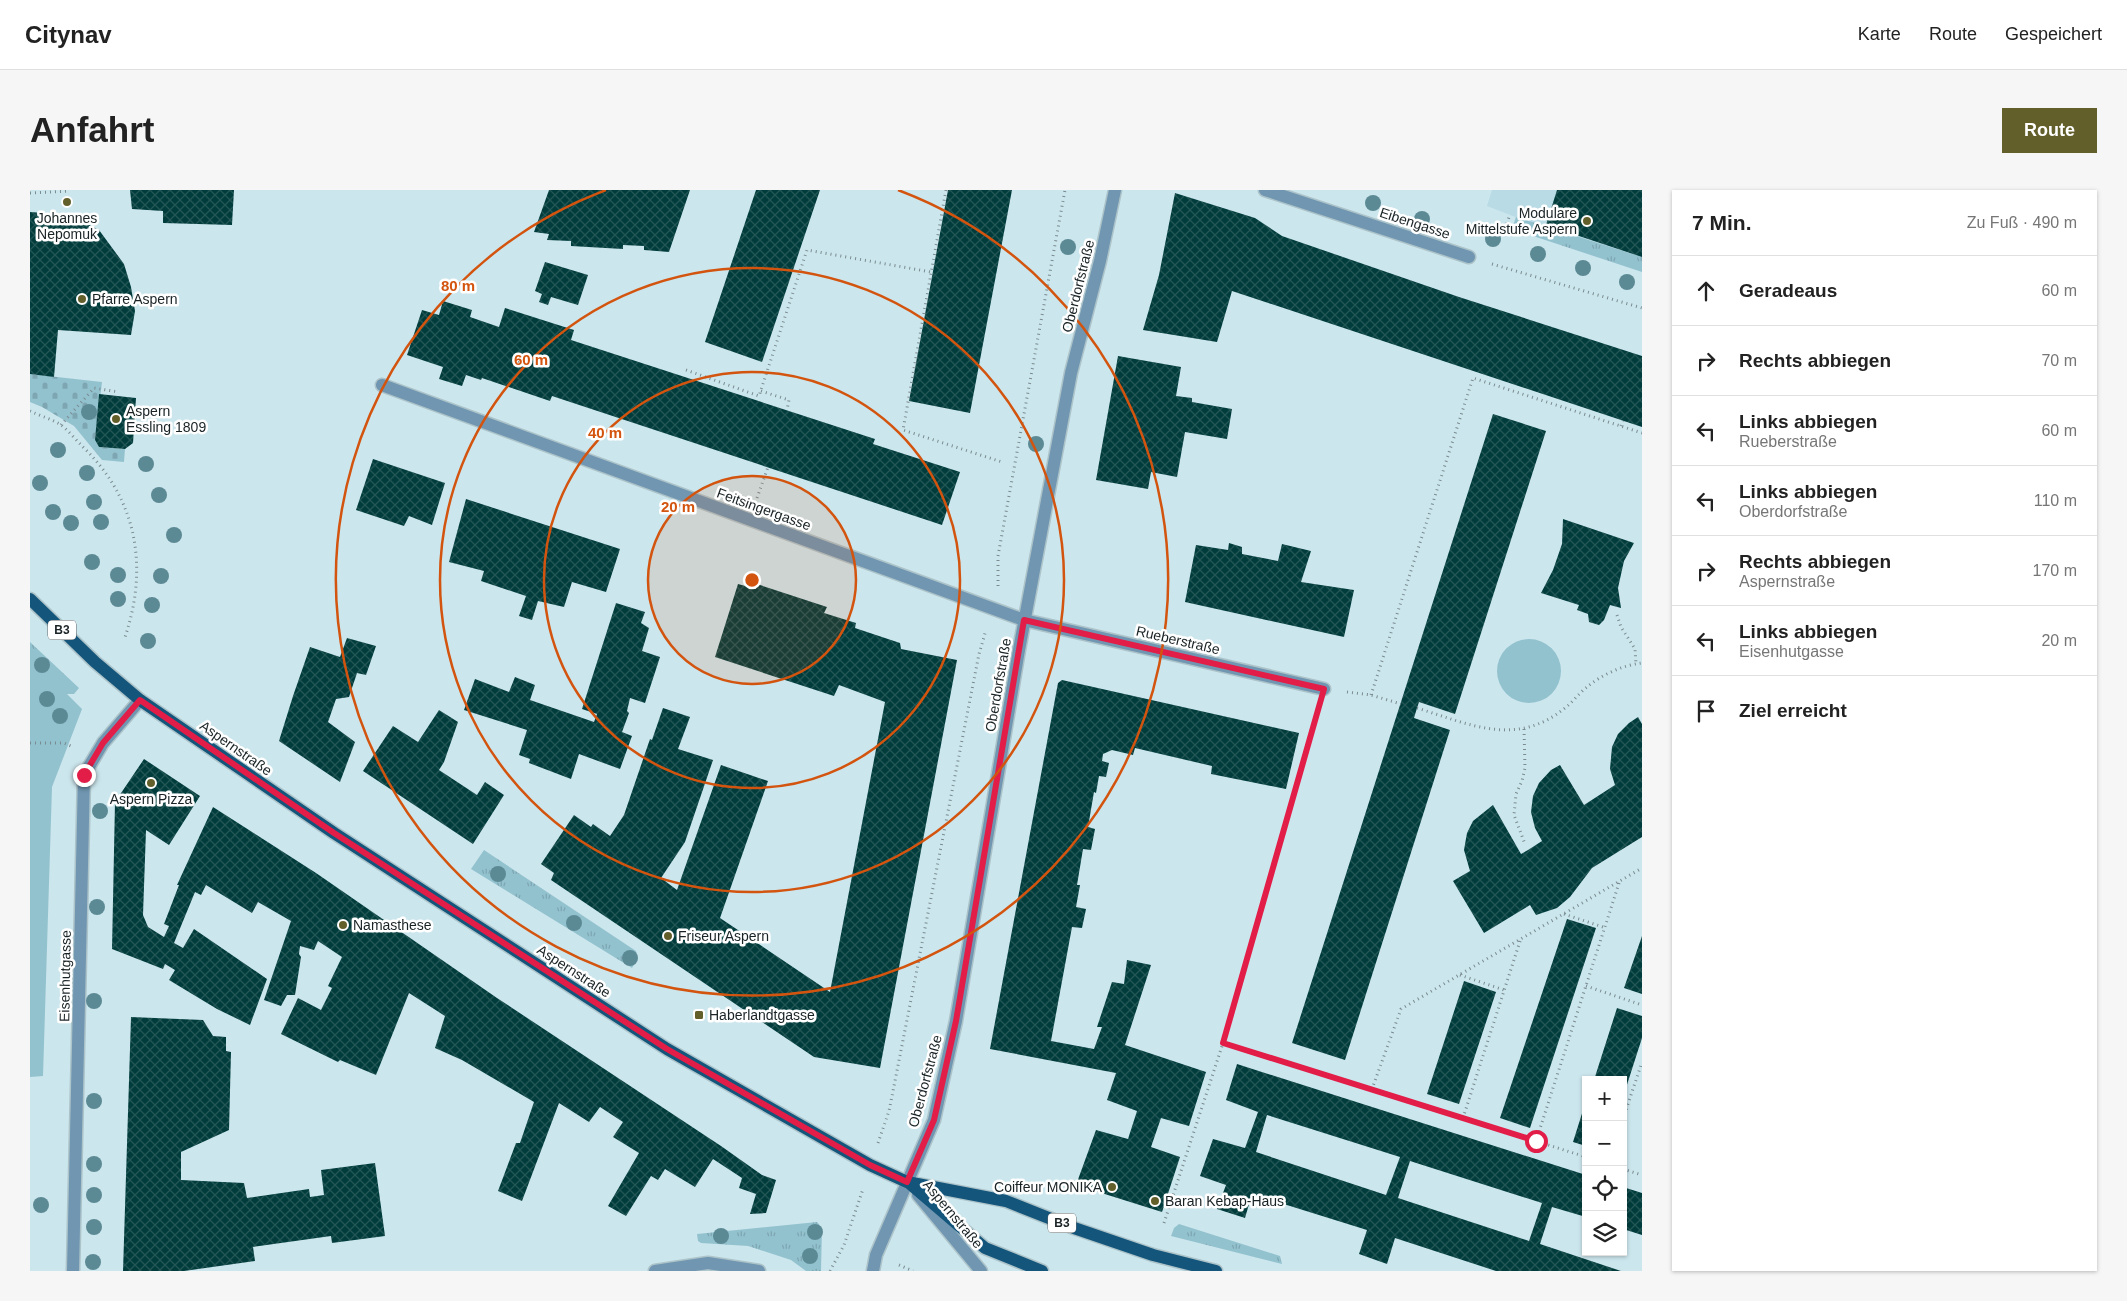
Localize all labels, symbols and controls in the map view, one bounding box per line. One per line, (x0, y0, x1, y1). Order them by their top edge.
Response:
text: Citynav (25, 21, 112, 48)
text: Karte (1858, 24, 1901, 44)
text: Route (1929, 24, 1977, 44)
text: Gespeichert (2005, 24, 2102, 44)
button: Route (2002, 108, 2097, 153)
text: Anfahrt (30, 110, 154, 149)
marker: Johannes Nepomuk (61, 196, 73, 208)
street label: Eibengasse (1378, 204, 1452, 242)
place label: Modulare Mittelstufe Aspern (1466, 205, 1577, 237)
place label: Johannes Nepomuk (37, 210, 98, 242)
text: 7 Min. (1692, 211, 1752, 234)
text: Zu Fuß · 490 m (1967, 214, 2077, 231)
marker: Modulare Mittelstufe Aspern (1581, 215, 1593, 227)
street label: Oberdorfstraße (1059, 238, 1097, 334)
text: 80 m (441, 277, 475, 294)
icon: ahead (1692, 277, 1720, 305)
text: Geradeaus (1739, 280, 1837, 301)
text: 60 m (2041, 282, 2077, 299)
place label: Pfarre Aspern (92, 291, 178, 307)
marker: Pfarre Aspern (76, 293, 88, 305)
icon: right (1692, 347, 1720, 375)
text: Rechts abbiegen (1739, 350, 1891, 371)
text: 60 m (514, 351, 548, 368)
text: 70 m (2041, 352, 2077, 369)
place label: Aspern Essling 1809 (126, 403, 206, 435)
text: Links abbiegen (1739, 411, 1877, 432)
marker: Aspern Essling 1809 (110, 413, 122, 425)
icon: left (1692, 417, 1720, 445)
text: 60 m (2041, 422, 2077, 439)
text: 40 m (588, 424, 622, 441)
text: Rueberstraße (1739, 433, 1837, 450)
text: Links abbiegen (1739, 481, 1877, 502)
street label: Feitsingergasse (715, 485, 813, 533)
icon: left (1692, 487, 1720, 515)
text: 110 m (2034, 492, 2077, 509)
text: 20 m (661, 498, 695, 515)
text: Oberdorfstraße (1739, 503, 1847, 520)
text: Rechts abbiegen (1739, 551, 1891, 572)
icon: right (1692, 557, 1720, 585)
text: 170 m (2033, 562, 2077, 579)
centre of rings (743, 571, 761, 589)
text: Aspernstraße (1739, 573, 1835, 590)
road number: B3 (48, 620, 76, 640)
text: Links abbiegen (1739, 621, 1877, 642)
street label: Rueberstraße (1135, 623, 1222, 657)
icon: left (1692, 627, 1720, 655)
text: 20 m (2041, 632, 2077, 649)
street label: Oberdorfstraße (982, 637, 1014, 733)
text: Eisenhutgasse (1739, 643, 1844, 660)
icon: arrive (1692, 697, 1720, 725)
text: Ziel erreicht (1739, 700, 1847, 721)
street label: Aspernstraße (197, 717, 275, 779)
route end (73, 764, 96, 787)
marker: Aspern Pizza (145, 777, 157, 789)
place label: Aspern Pizza (110, 791, 192, 807)
place label: Namasthese (353, 917, 432, 933)
marker: Namasthese (337, 919, 349, 931)
place label: Friseur Aspern (678, 928, 769, 944)
street label: Eisenhutgasse (56, 930, 74, 1022)
marker: Friseur Aspern (662, 930, 674, 942)
street label: Aspernstraße (534, 941, 614, 1001)
place label: Haberlandtgasse (709, 1007, 815, 1023)
marker: Haberlandtgasse (693, 1009, 705, 1021)
street label: Oberdorfstraße (905, 1033, 945, 1129)
map controls (1582, 1076, 1627, 1256)
button: + (1582, 1076, 1627, 1121)
button: − (1582, 1121, 1627, 1166)
route start (1525, 1130, 1548, 1153)
button: locate (1582, 1166, 1627, 1211)
street label: Aspernstraße (920, 1177, 986, 1251)
place label: Coiffeur MONIKA (994, 1179, 1103, 1195)
marker: Coiffeur MONIKA (1106, 1181, 1118, 1193)
place label: Baran Kebap-Haus (1165, 1193, 1284, 1209)
marker: Baran Kebap-Haus (1149, 1195, 1161, 1207)
button: layers (1582, 1211, 1627, 1256)
road number: B3 (1048, 1214, 1076, 1232)

